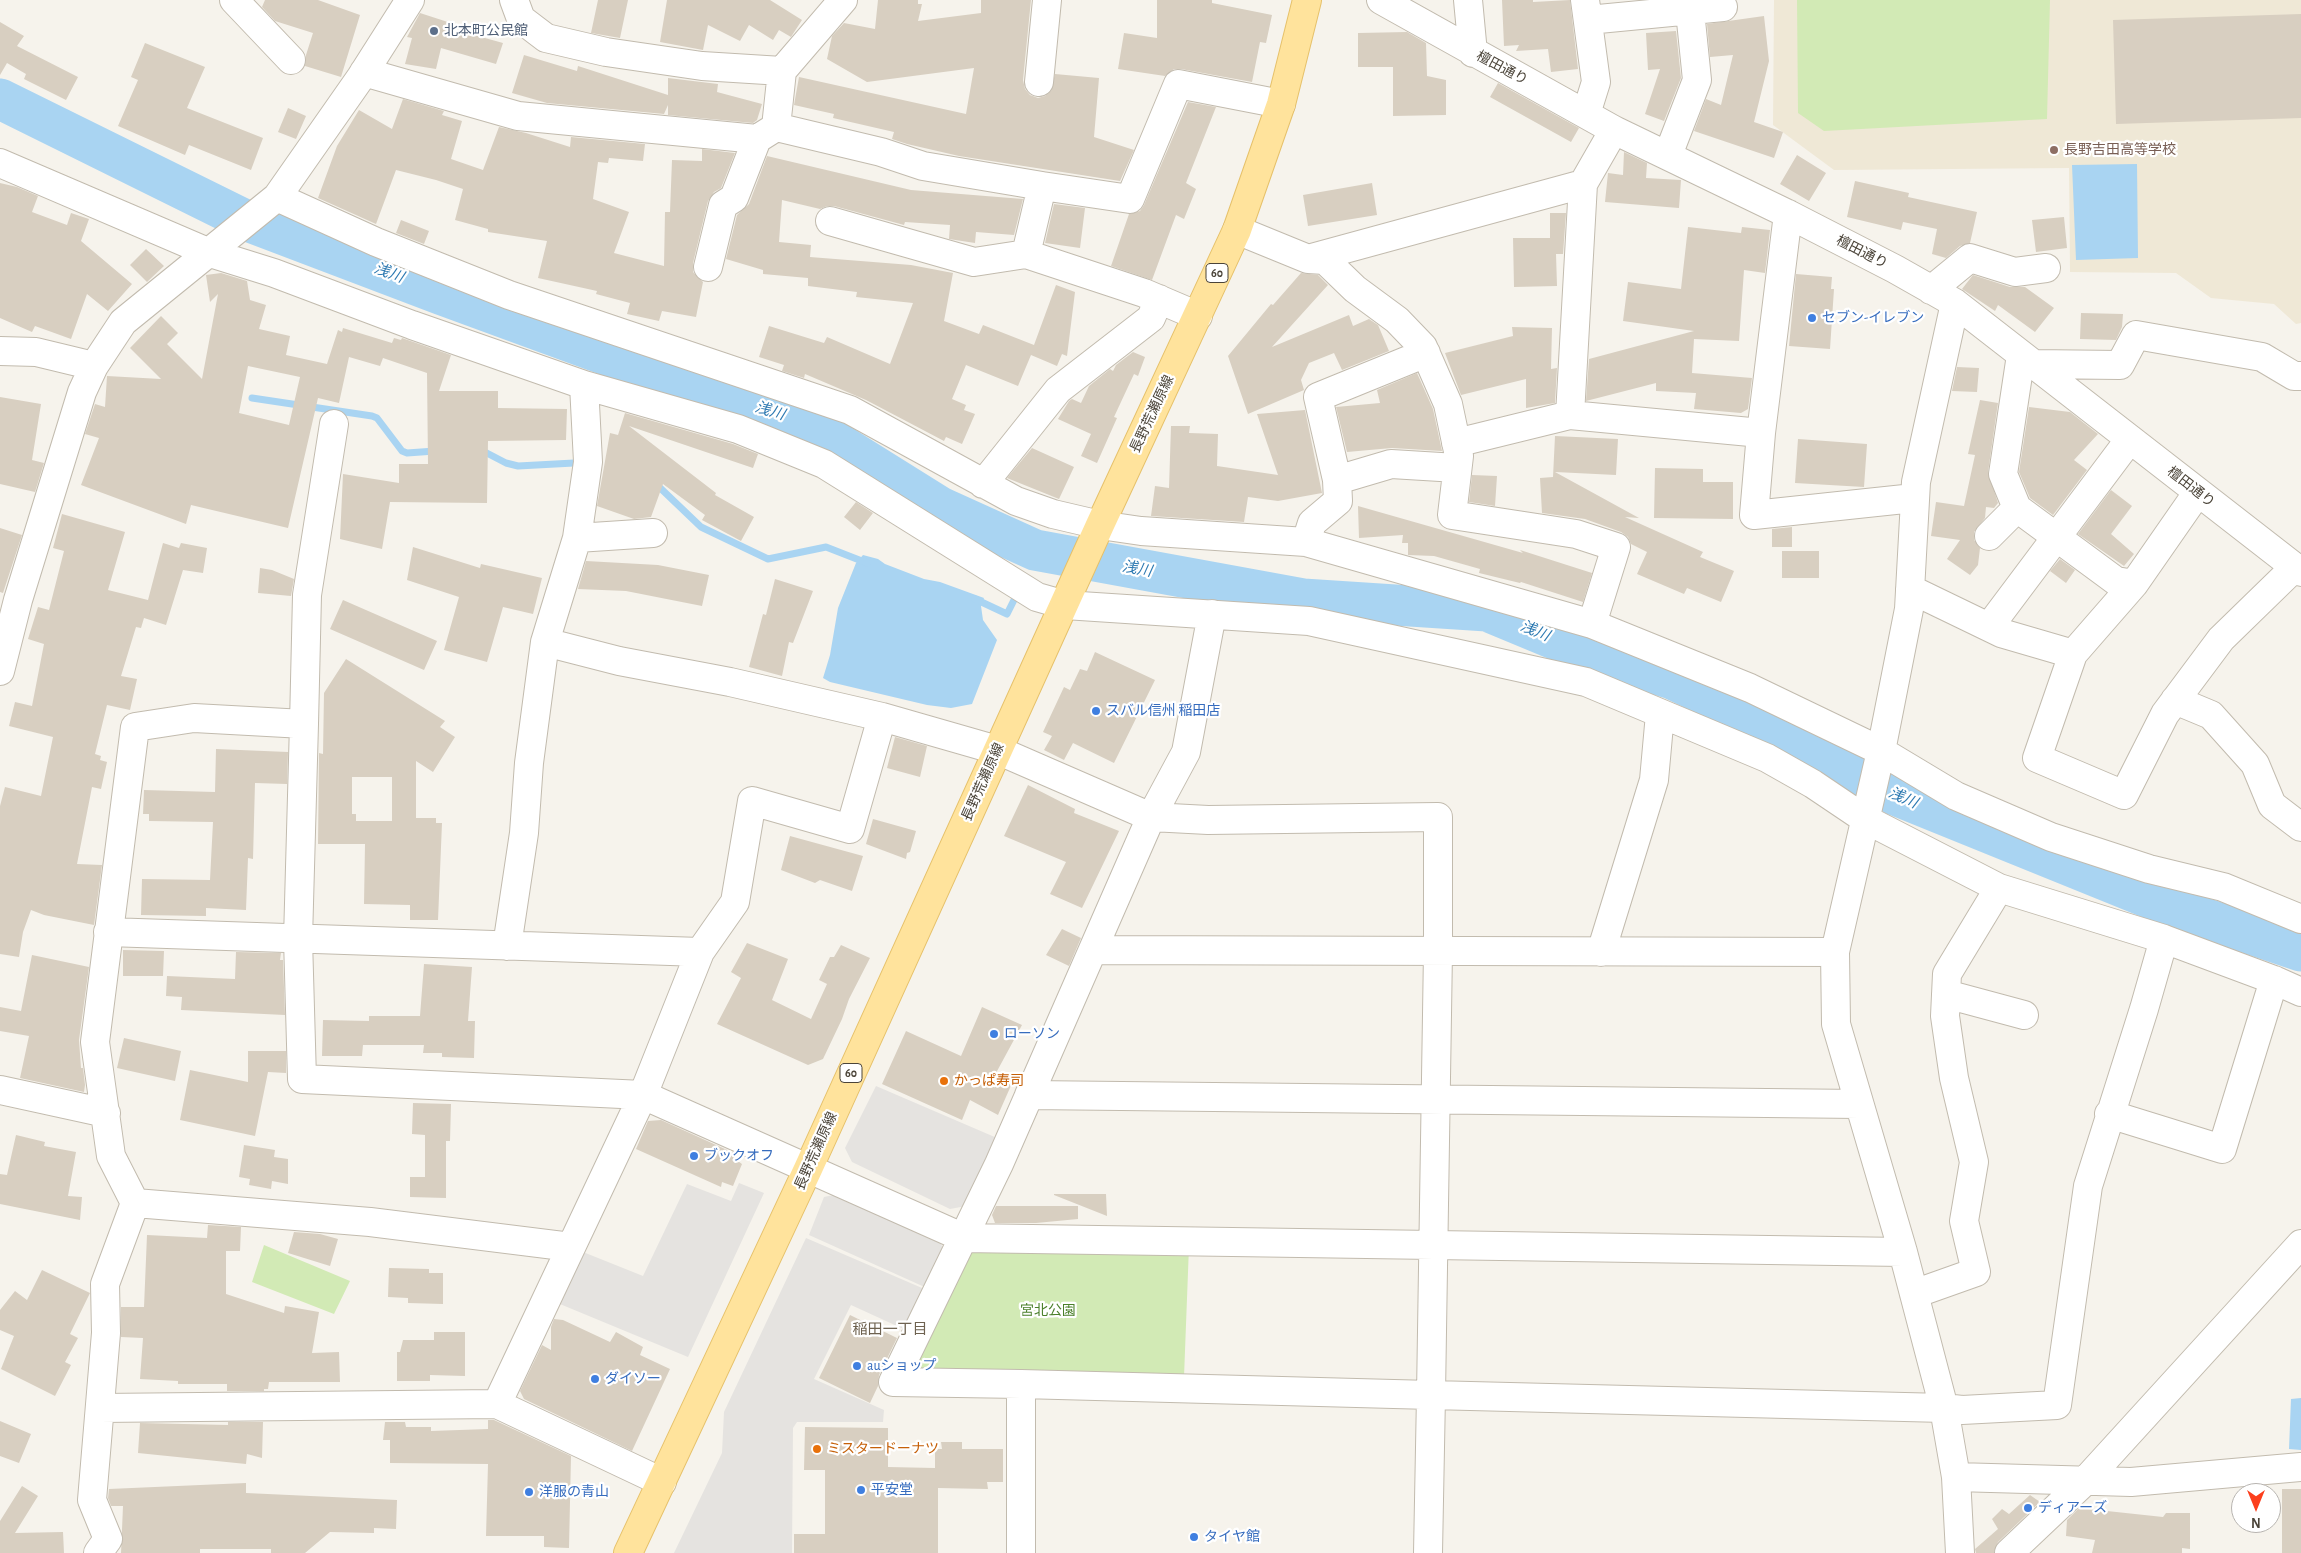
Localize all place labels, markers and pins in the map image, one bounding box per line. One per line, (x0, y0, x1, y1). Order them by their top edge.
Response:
place label: 北本町公民館 (444, 23, 528, 39)
marker: 北本町公民館 (428, 25, 440, 37)
place label: 長野吉田高等学校 (2064, 142, 2176, 158)
marker: 長野吉田高等学校 (2048, 144, 2060, 156)
place label: セブン-イレブン (1822, 310, 1924, 326)
marker: セブン-イレブン (1806, 312, 1818, 324)
place label: スバル信州 稲田店 (1106, 703, 1220, 719)
marker: スバル信州 稲田店 (1090, 705, 1102, 717)
place label: ローソン (1004, 1026, 1060, 1042)
marker: ローソン (988, 1028, 1000, 1040)
place label: かっぱ寿司 (954, 1073, 1024, 1089)
marker: かっぱ寿司 (938, 1075, 950, 1087)
place label: ブックオフ (704, 1148, 774, 1164)
marker: ブックオフ (688, 1150, 700, 1162)
place label: auショップ (867, 1358, 937, 1374)
marker: auショップ (851, 1360, 863, 1372)
place label: ダイソー (605, 1371, 661, 1387)
marker: ダイソー (589, 1373, 601, 1385)
place label: ミスタードーナツ (827, 1441, 939, 1457)
marker: ミスタードーナツ (811, 1443, 823, 1455)
place label: 平安堂 (871, 1482, 913, 1498)
place label: 洋服の青山 (539, 1484, 609, 1500)
marker: 平安堂 (855, 1484, 867, 1496)
marker: 洋服の青山 (523, 1486, 535, 1498)
place label: ディアーズ (2038, 1500, 2107, 1516)
marker: ディアーズ (2022, 1502, 2034, 1514)
place label: タイヤ館 (1204, 1529, 1260, 1545)
marker: タイヤ館 (1188, 1531, 1200, 1543)

